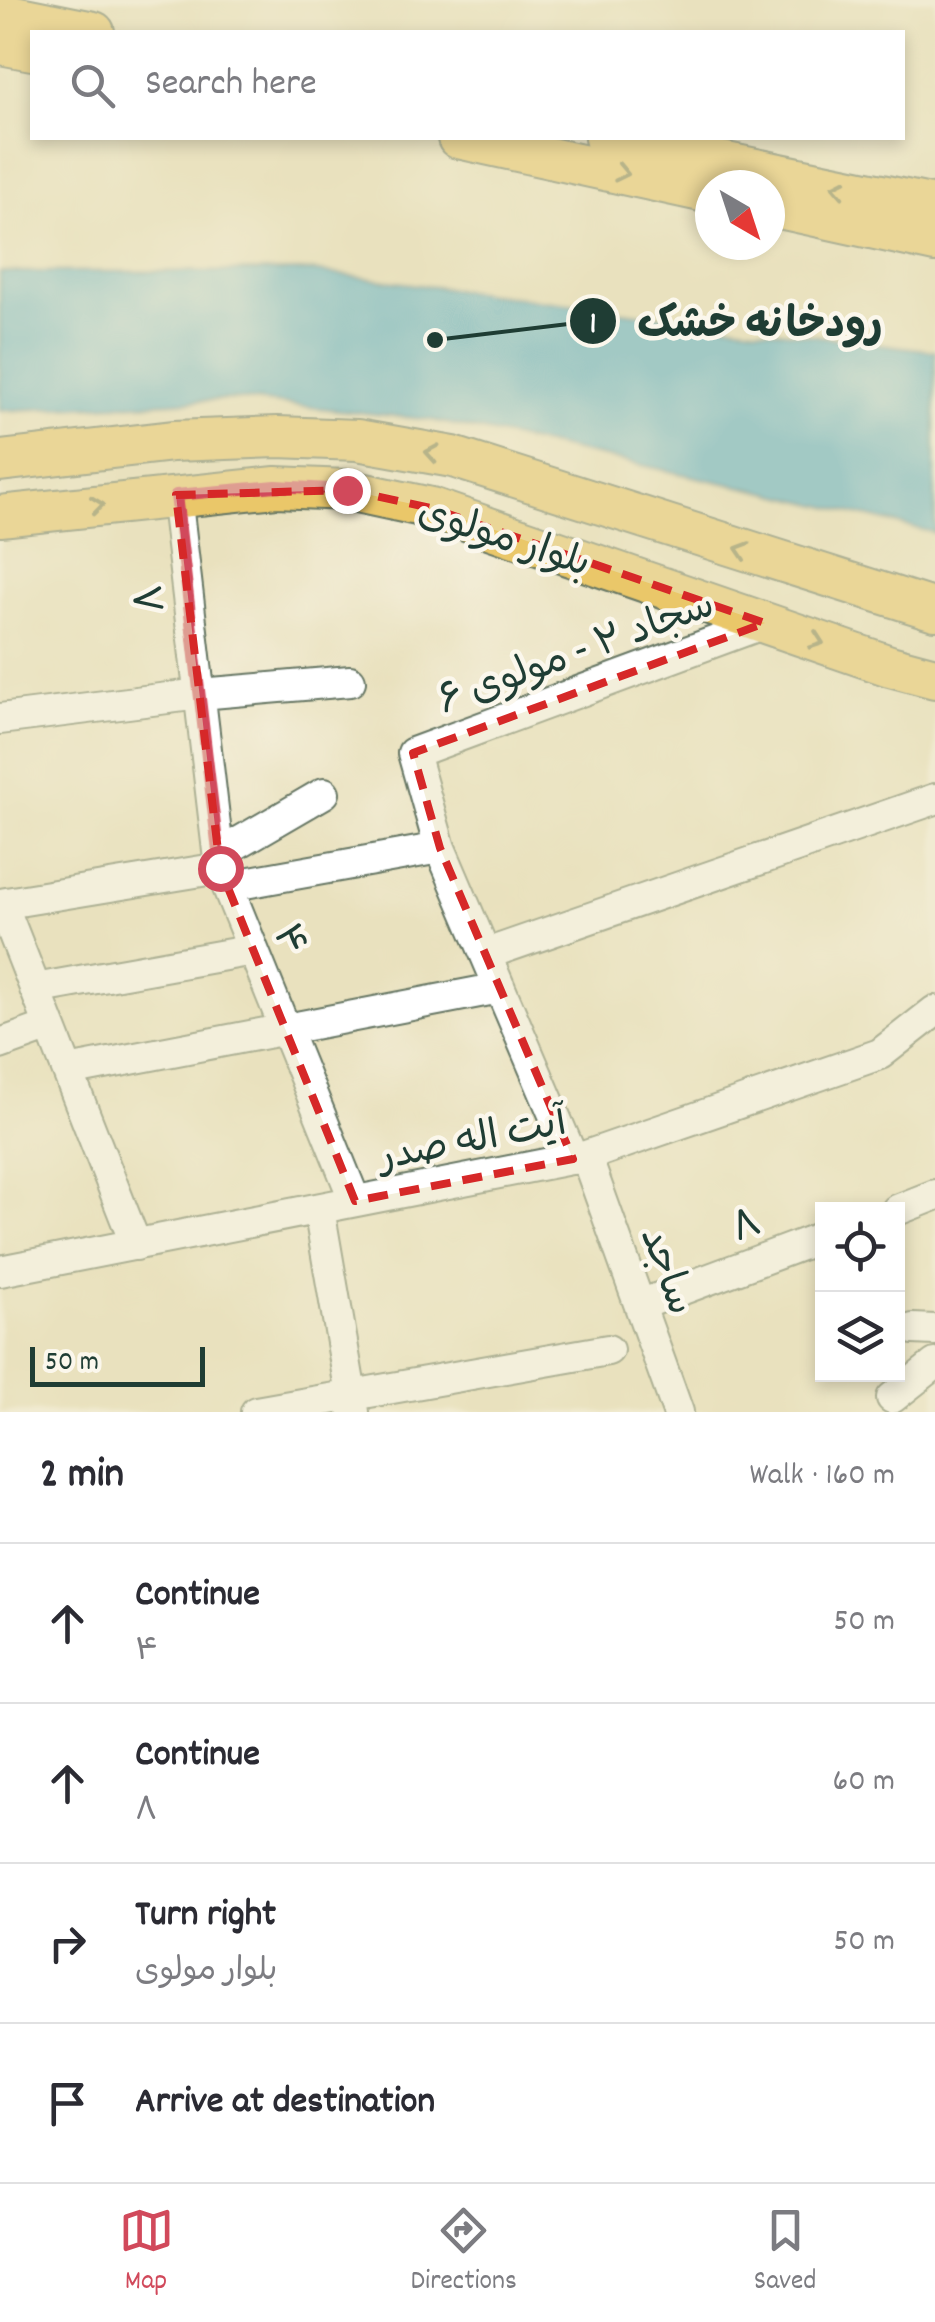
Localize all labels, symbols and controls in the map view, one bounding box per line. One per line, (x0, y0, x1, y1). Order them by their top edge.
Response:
search box (30, 30, 905, 140)
icon: search (65, 58, 120, 113)
text: Search here (145, 58, 317, 113)
one-way arrow (613, 161, 630, 182)
north arrow (695, 170, 785, 260)
one-way arrow (831, 178, 848, 199)
callout: رودخانه خشک (568, 285, 903, 357)
text: رودخانه خشک (638, 298, 882, 358)
text: 1 (590, 305, 596, 348)
one-way arrow (423, 443, 440, 464)
route end (325, 468, 371, 514)
street label: بلوار مولوی (410, 487, 596, 596)
one-way arrow (89, 495, 105, 516)
one-way arrow (734, 541, 751, 562)
street label: سجاد ۲ - مولوی ۶ (431, 580, 723, 733)
street label: ۸ (124, 581, 184, 616)
one-way arrow (807, 629, 824, 649)
route start (198, 846, 244, 892)
street label: ۴ (254, 917, 318, 966)
street label: آیت اله صدر (371, 1097, 574, 1190)
street label: ۸ (724, 1198, 770, 1261)
map controls (815, 1202, 905, 1382)
button: locate (815, 1202, 905, 1292)
street label: ساجد (622, 1220, 706, 1324)
button: layers (815, 1292, 905, 1382)
scale bar (30, 1342, 205, 1386)
text: 50 m (45, 1344, 99, 1384)
text: 2 min (40, 1447, 124, 1507)
text: Walk · 160 m (749, 1454, 895, 1500)
text: Continue (135, 1569, 260, 1624)
icon: ahead (40, 1596, 95, 1651)
text: 50 m (833, 1600, 895, 1646)
text: ۴ (135, 1630, 159, 1676)
text: Continue (135, 1729, 260, 1784)
icon: ahead (40, 1756, 95, 1811)
text: 60 m (833, 1760, 895, 1806)
text: ۸ (135, 1790, 157, 1836)
text: Turn right (135, 1889, 276, 1944)
icon: right (40, 1916, 95, 1971)
text: 50 m (833, 1920, 895, 1966)
text: بلوار مولوی (135, 1950, 277, 1996)
icon: arrive (40, 2076, 95, 2131)
text: Arrive at destination (135, 2076, 435, 2131)
tab: Map (119, 2203, 174, 2303)
tab: Directions (411, 2203, 517, 2303)
tab: Saved (754, 2203, 816, 2303)

